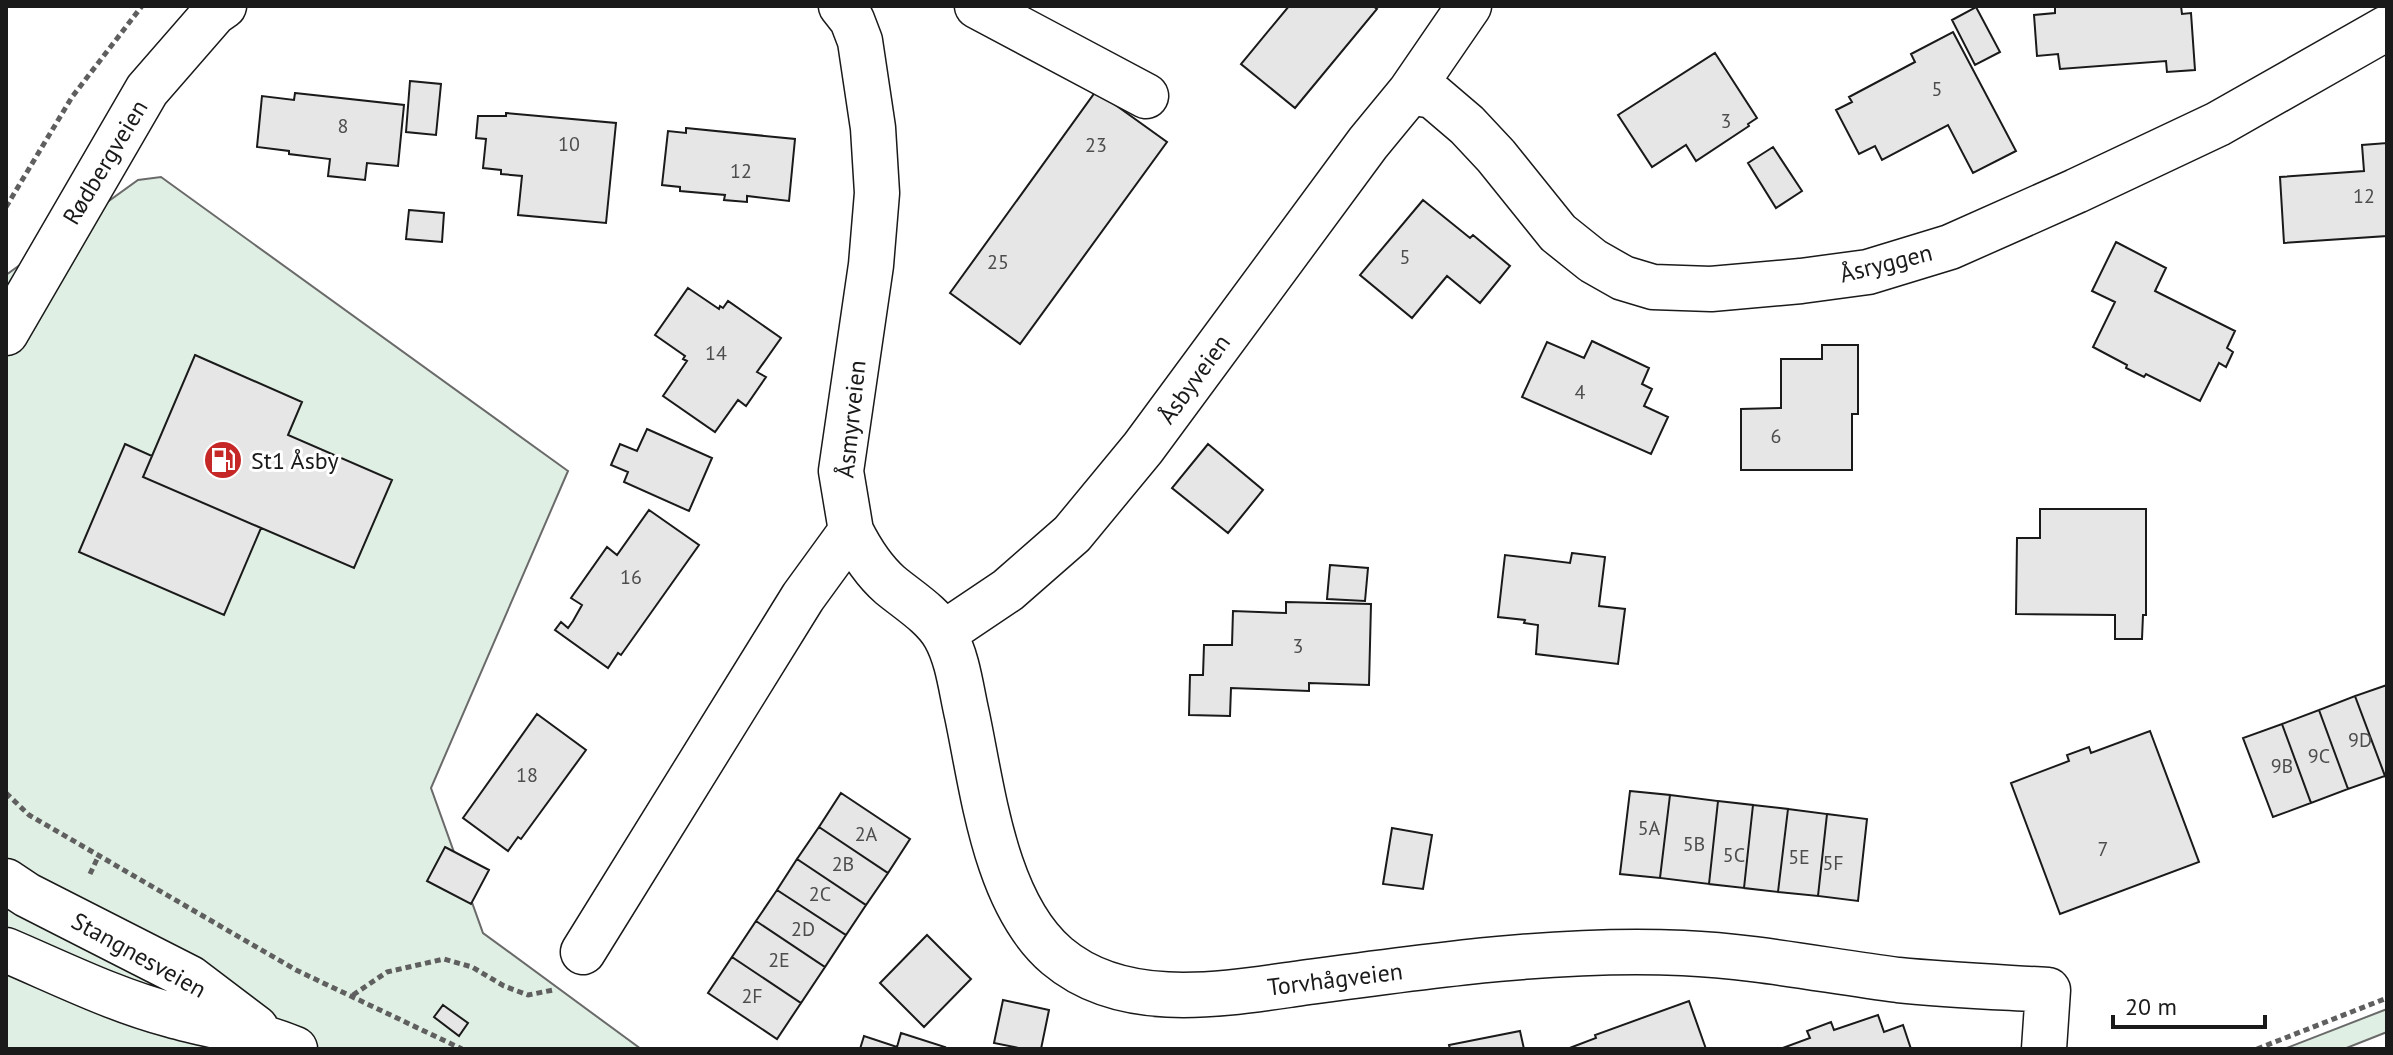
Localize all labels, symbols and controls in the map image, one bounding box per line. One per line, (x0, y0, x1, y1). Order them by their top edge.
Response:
house number: 5 (1932, 76, 1942, 102)
street label: Rødbergveien (56, 94, 154, 230)
house number: 3 (1721, 108, 1731, 134)
house number: 8 (338, 113, 348, 139)
house number: 10 (558, 131, 580, 157)
house number: 23 (1085, 132, 1107, 158)
house number: 12 (730, 158, 752, 184)
house number: 12 (2353, 183, 2375, 209)
street label: Åsryggen (1836, 237, 1936, 289)
house number: 5 (1400, 244, 1410, 270)
house number: 25 (987, 249, 1009, 275)
street label: Åsbyveien (1151, 328, 1237, 430)
house number: 14 (705, 340, 727, 366)
street label: Åsmyrveien (829, 359, 873, 479)
house number: 4 (1575, 379, 1586, 405)
house number: 6 (1771, 423, 1781, 449)
fuel station icon: St1 Åsby (202, 439, 244, 481)
place label: St1 Åsby (251, 445, 339, 476)
house number: 16 (620, 564, 642, 590)
house number: 3 (1293, 633, 1303, 659)
house number: 9D (2348, 727, 2372, 753)
house number: 9C (2308, 743, 2330, 769)
house number: 9B (2271, 753, 2293, 779)
house number: 18 (516, 762, 538, 788)
house number: 5A (1638, 815, 1661, 841)
house number: 2A (855, 821, 878, 847)
house number: 5B (1683, 831, 1705, 857)
house number: 7 (2098, 836, 2108, 862)
house number: 5C (1723, 842, 1745, 868)
house number: 5E (1788, 844, 1810, 870)
house number: 5F (1822, 850, 1844, 876)
house number: 2B (832, 851, 854, 877)
house number: 2C (809, 881, 831, 907)
street label: Stangnesveien (66, 905, 212, 1005)
house number: 2D (791, 916, 815, 942)
house number: 2E (768, 947, 790, 973)
street label: Torvhågveien (1266, 955, 1404, 1003)
scale bar (2113, 979, 2265, 1029)
house number: 2F (741, 983, 763, 1009)
text: 20 m (2125, 991, 2177, 1022)

